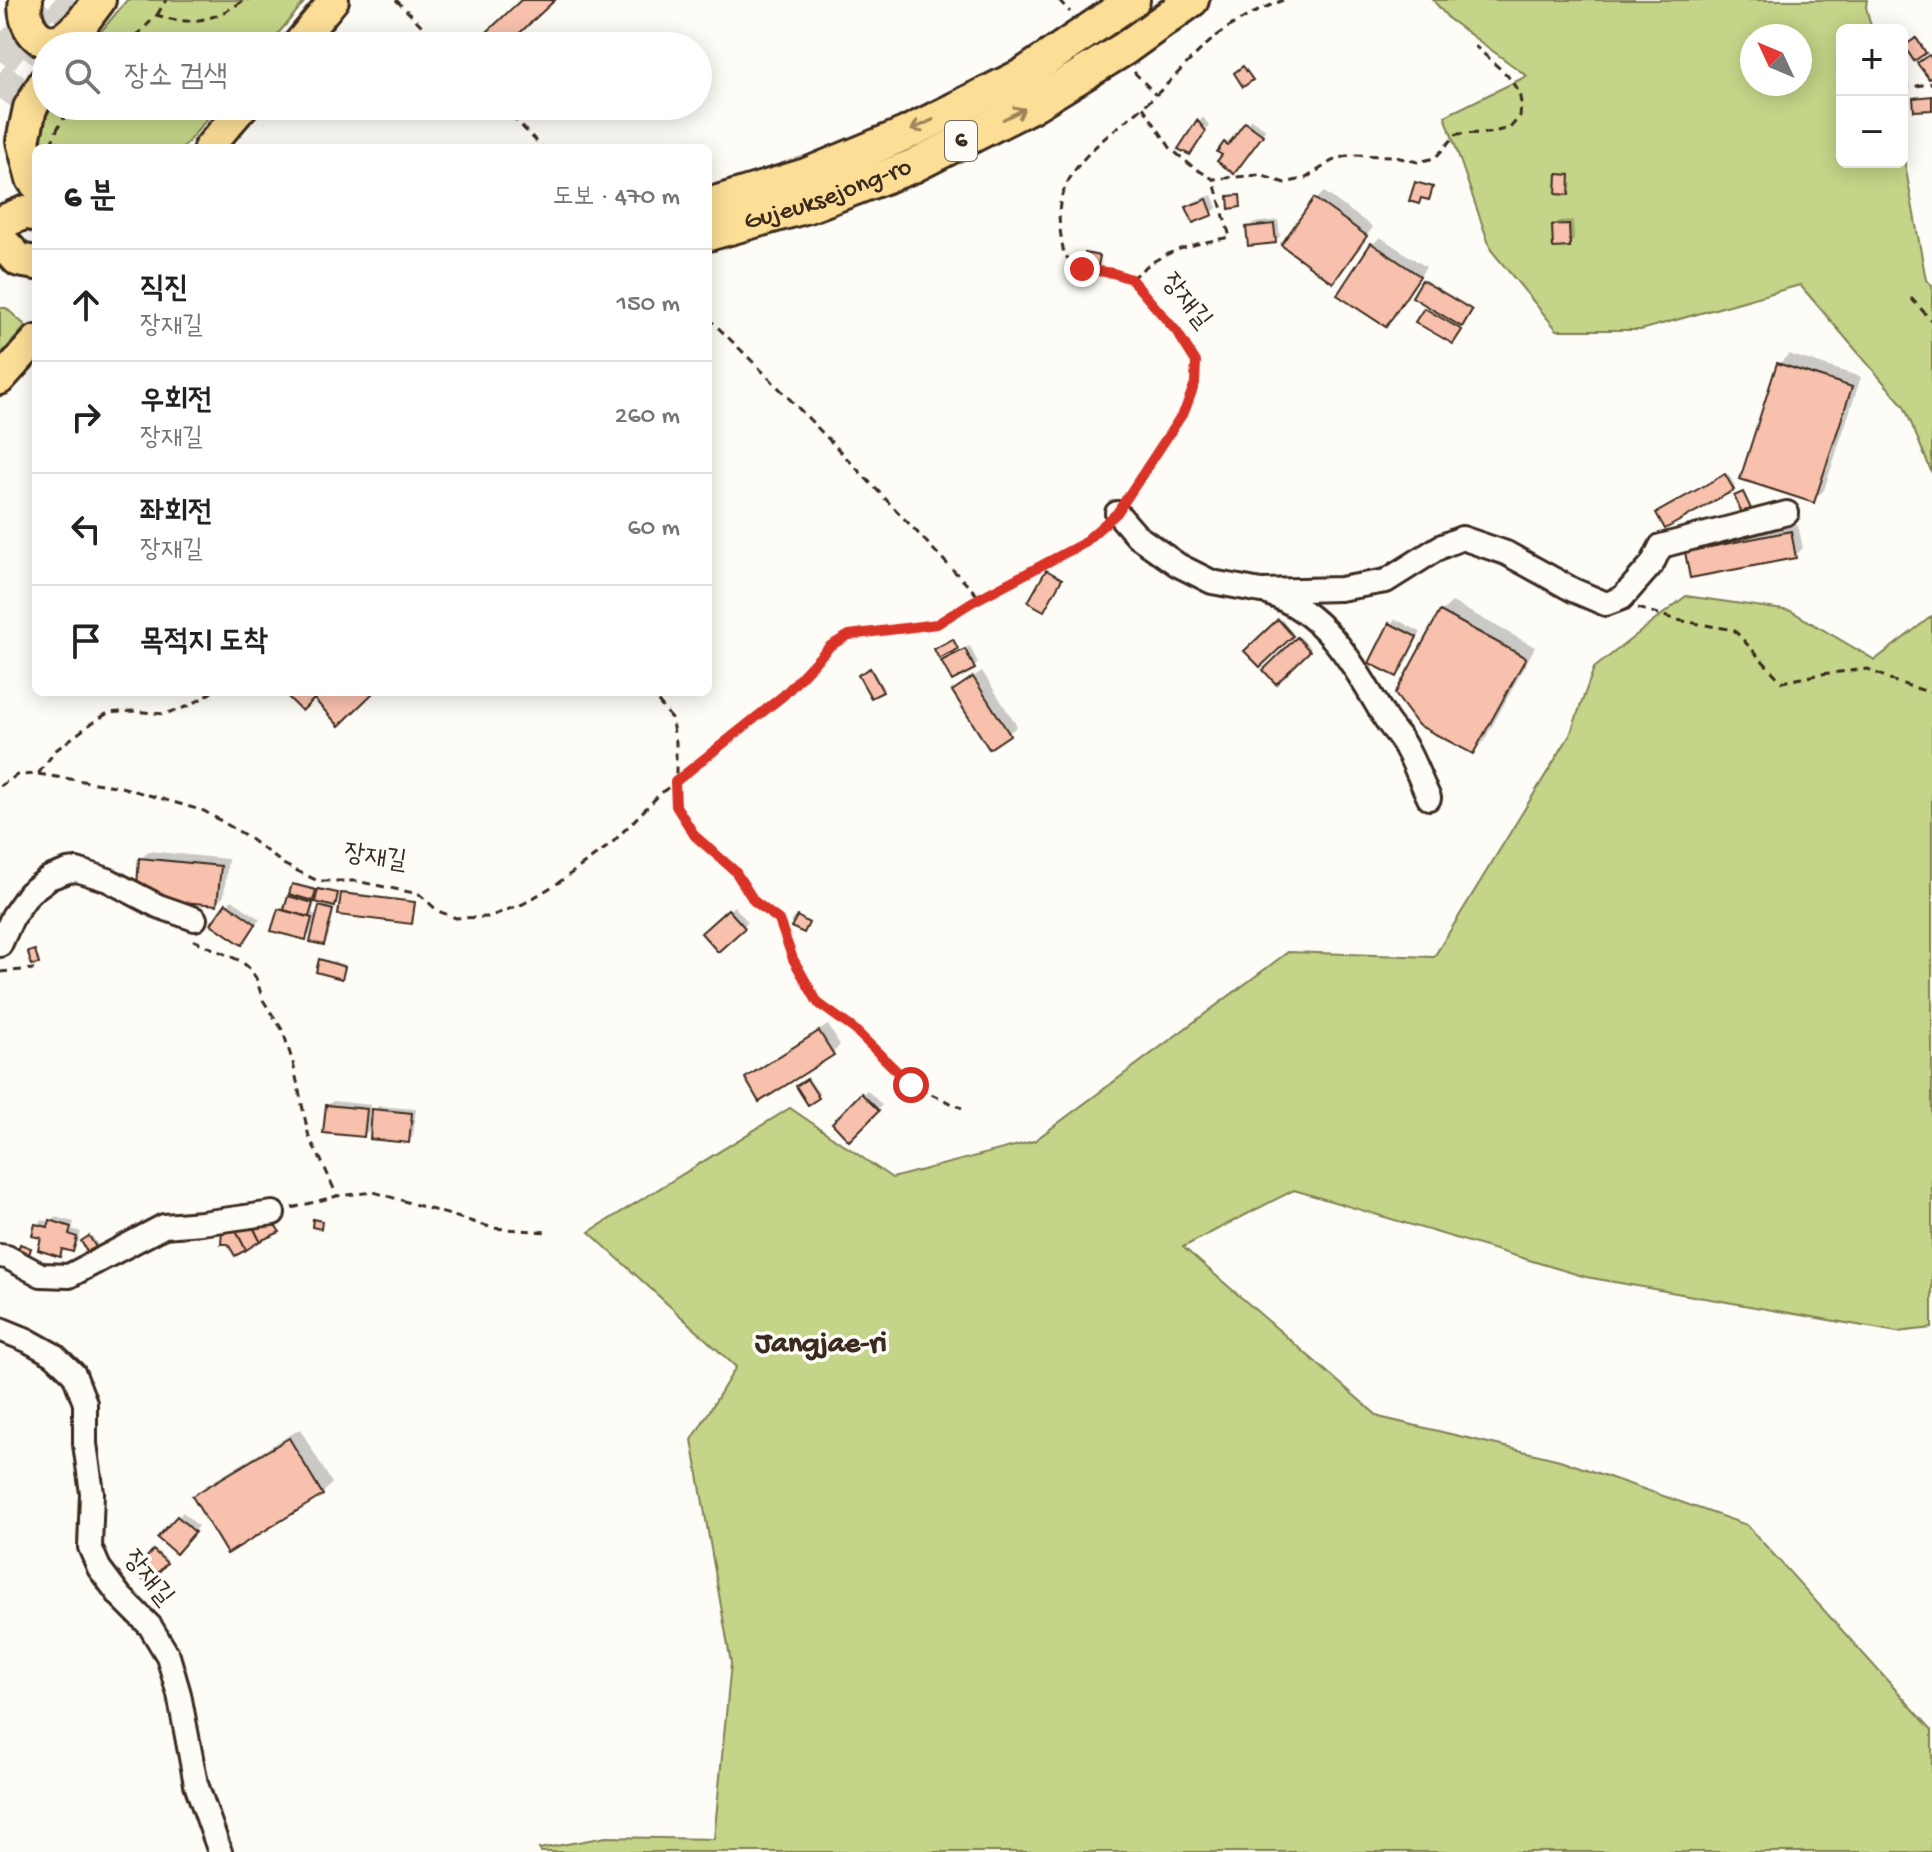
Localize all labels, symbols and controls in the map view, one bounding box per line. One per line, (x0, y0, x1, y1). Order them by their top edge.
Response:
north arrow (1740, 24, 1812, 96)
map controls (1836, 24, 1908, 168)
button: + (1836, 24, 1908, 96)
search box (32, 32, 712, 120)
icon: search (60, 54, 104, 98)
text: 장소 검색 (124, 61, 228, 96)
button: − (1836, 96, 1908, 168)
one-way arrow (1002, 106, 1026, 122)
one-way arrow (910, 118, 934, 133)
road number: 6 (945, 121, 977, 161)
street label: Gujeuksejong-ro (741, 152, 916, 239)
text: 6 분 (64, 179, 117, 219)
text: 도보 · 470 m (552, 183, 680, 214)
route end (1064, 251, 1100, 287)
street label: 장재길 (1153, 268, 1217, 336)
text: 직진 (140, 273, 188, 308)
icon: ahead (64, 283, 108, 327)
text: 150 m (616, 290, 680, 321)
text: 장재길 (140, 312, 203, 343)
text: 우회전 (140, 385, 212, 420)
icon: right (64, 395, 108, 439)
text: 260 m (615, 402, 680, 433)
text: 장재길 (140, 424, 203, 455)
text: 좌회전 (140, 497, 212, 532)
icon: left (64, 507, 108, 551)
text: 60 m (627, 514, 680, 545)
text: 장재길 (140, 536, 203, 567)
icon: arrive (64, 619, 108, 663)
text: 목적지 도착 (140, 626, 268, 661)
street label: 장재길 (342, 839, 408, 879)
route start (893, 1067, 929, 1103)
district label: Jangjae-ri (754, 1328, 887, 1363)
street label: 장재길 (115, 1545, 179, 1613)

